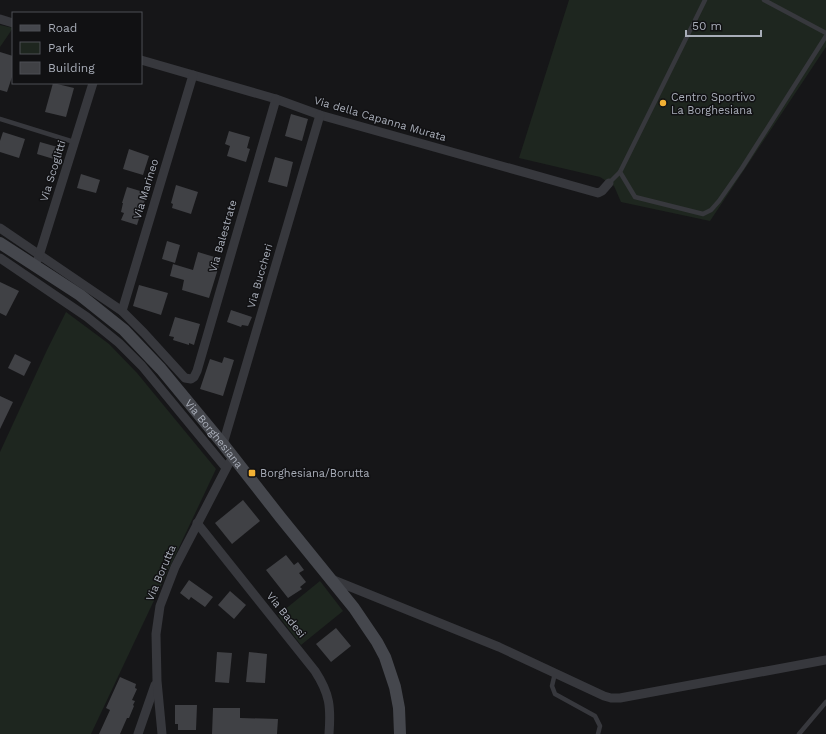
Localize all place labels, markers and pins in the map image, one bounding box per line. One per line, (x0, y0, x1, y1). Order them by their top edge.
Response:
place label: Centro Sportivo La Borghesiana (671, 91, 755, 117)
marker: Centro Sportivo La Borghesiana (658, 98, 668, 108)
place label: Borghesiana/Borutta (260, 467, 370, 480)
marker: Borghesiana/Borutta (247, 468, 257, 478)

